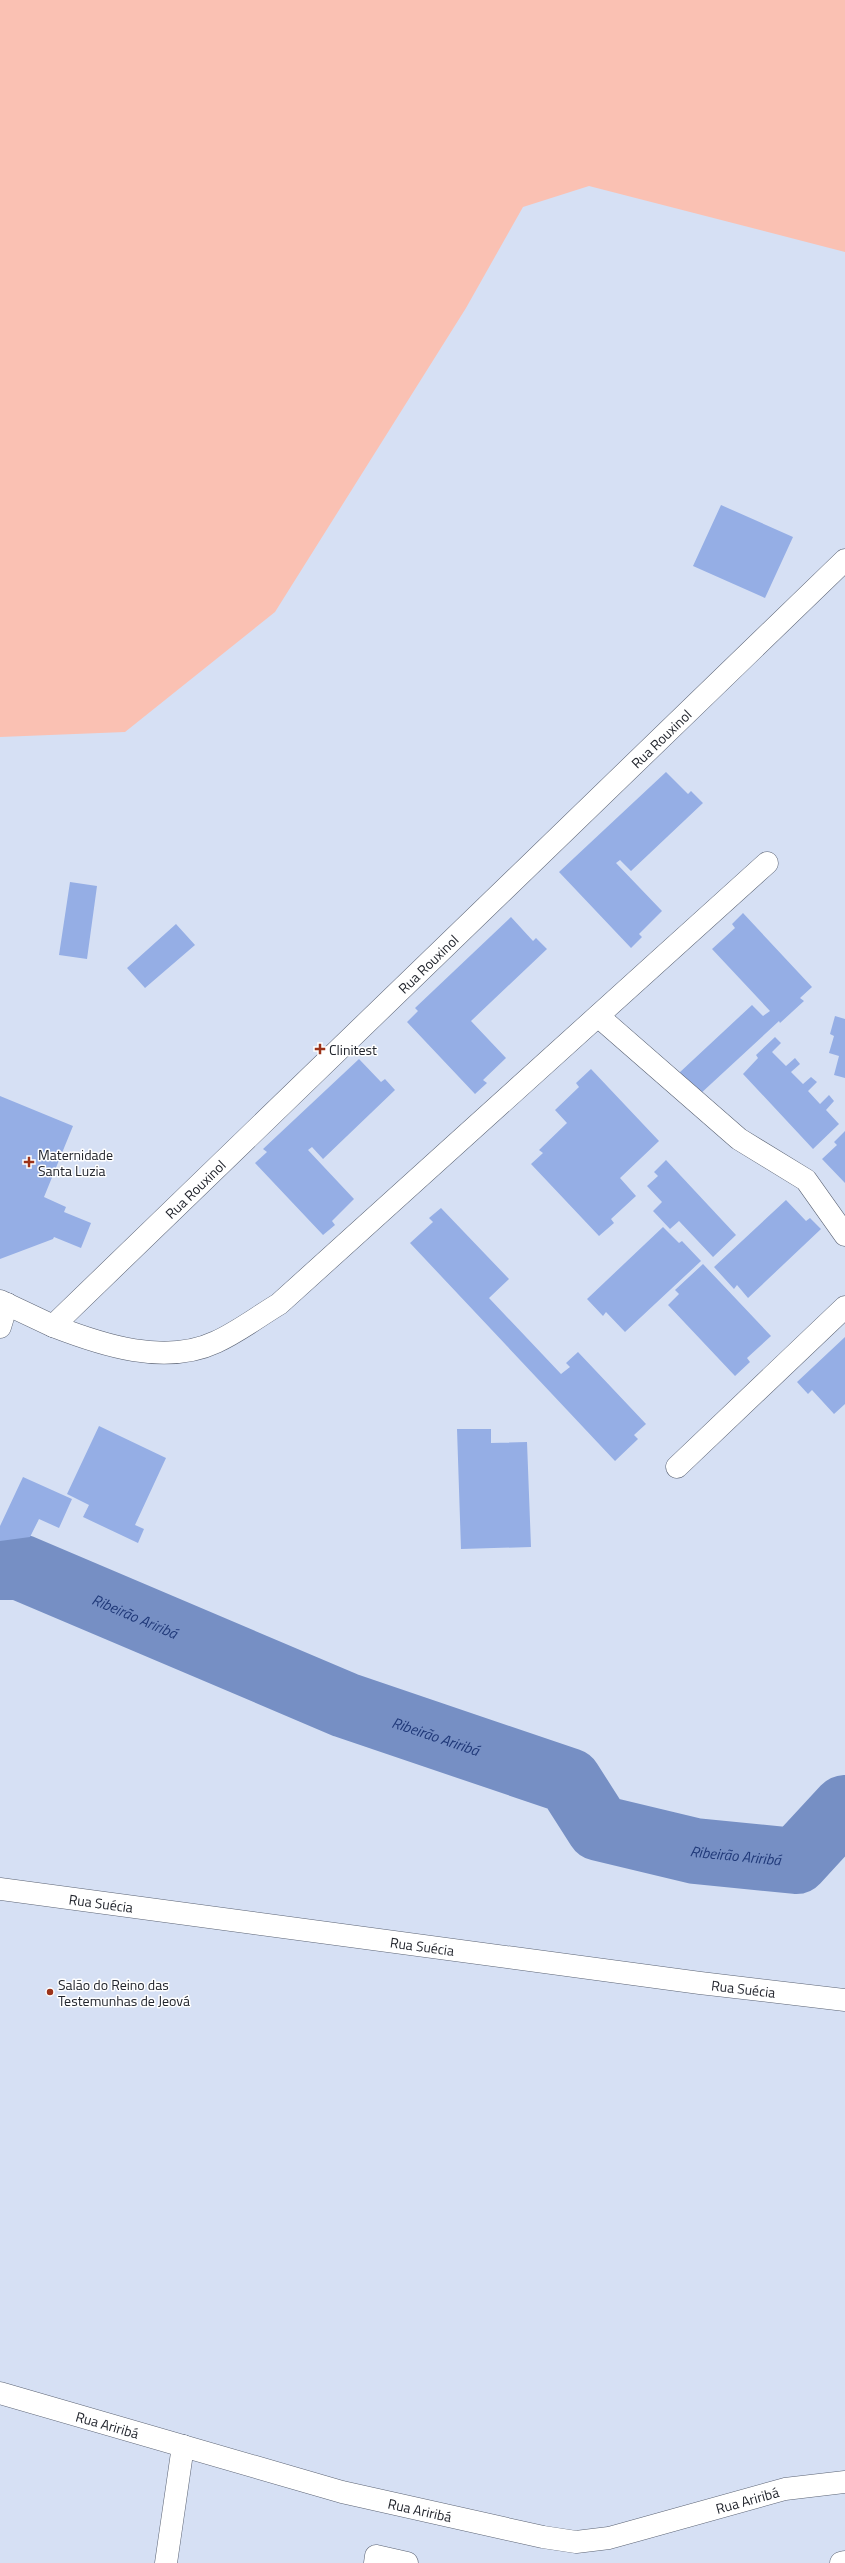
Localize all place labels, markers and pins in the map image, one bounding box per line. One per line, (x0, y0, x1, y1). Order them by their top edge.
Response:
place label: Clinitest (329, 1039, 377, 1060)
marker: Clinitest (314, 1043, 326, 1055)
place label: Maternidade Santa Luzia (38, 1144, 113, 1181)
marker: Maternidade Santa Luzia (23, 1156, 35, 1168)
place label: Salão do Reino das Testemunhas de Jeová (58, 1974, 190, 2011)
marker: Salão do Reino das Testemunhas de Jeová (45, 1987, 55, 1997)

